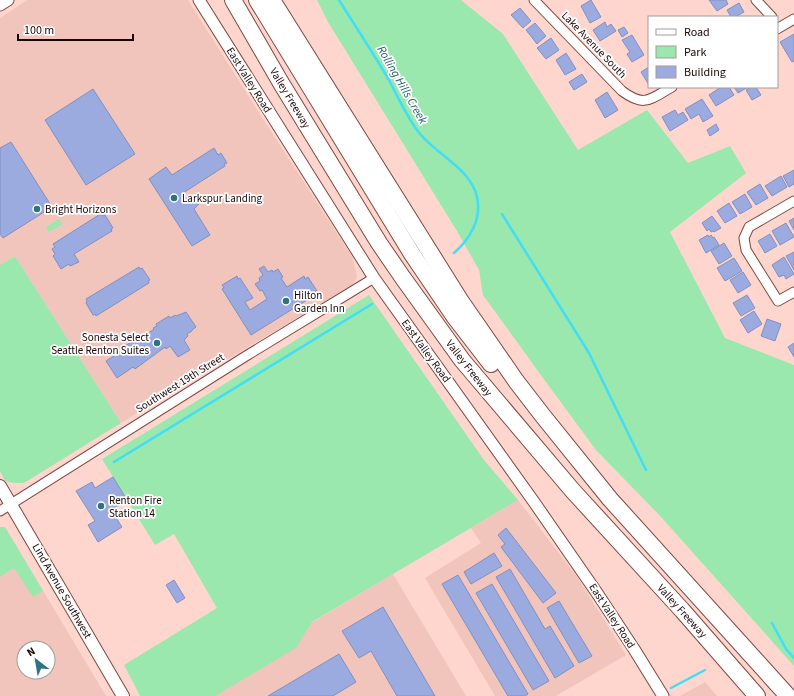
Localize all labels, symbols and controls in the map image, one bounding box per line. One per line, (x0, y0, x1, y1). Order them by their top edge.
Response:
street label: Lake Avenue South (558, 8, 630, 82)
scale bar (18, 16, 133, 42)
legend (648, 16, 778, 88)
text: 100 m (24, 22, 54, 39)
text: Road (684, 24, 710, 41)
water label: Rolling Hills Creek (373, 43, 431, 128)
street label: East Valley Road (223, 44, 275, 116)
text: Park (684, 44, 706, 61)
text: Building (684, 64, 726, 81)
street label: Valley Freeway (266, 65, 314, 131)
place label: Larkspur Landing (182, 191, 263, 206)
marker: Larkspur Landing (169, 193, 179, 203)
place label: Bright Horizons (45, 202, 117, 217)
marker: Bright Horizons (32, 204, 42, 214)
place label: Hilton Garden Inn (294, 288, 345, 316)
marker: Hilton Garden Inn (281, 296, 291, 306)
street label: East Valley Road (398, 316, 454, 386)
place label: Sonesta Select Seattle Renton Suites (51, 330, 149, 358)
street label: Valley Freeway (442, 337, 496, 399)
marker: Sonesta Select Seattle Renton Suites (152, 338, 162, 348)
street label: Southwest 19th Street (133, 350, 227, 416)
place label: Renton Fire Station 14 (109, 493, 162, 521)
marker: Renton Fire Station 14 (96, 501, 106, 511)
street label: Lind Avenue Southwest (29, 541, 95, 642)
street label: East Valley Road (585, 581, 639, 651)
street label: Valley Freeway (654, 581, 710, 641)
north arrow (16, 640, 56, 680)
text: N (24, 644, 38, 660)

